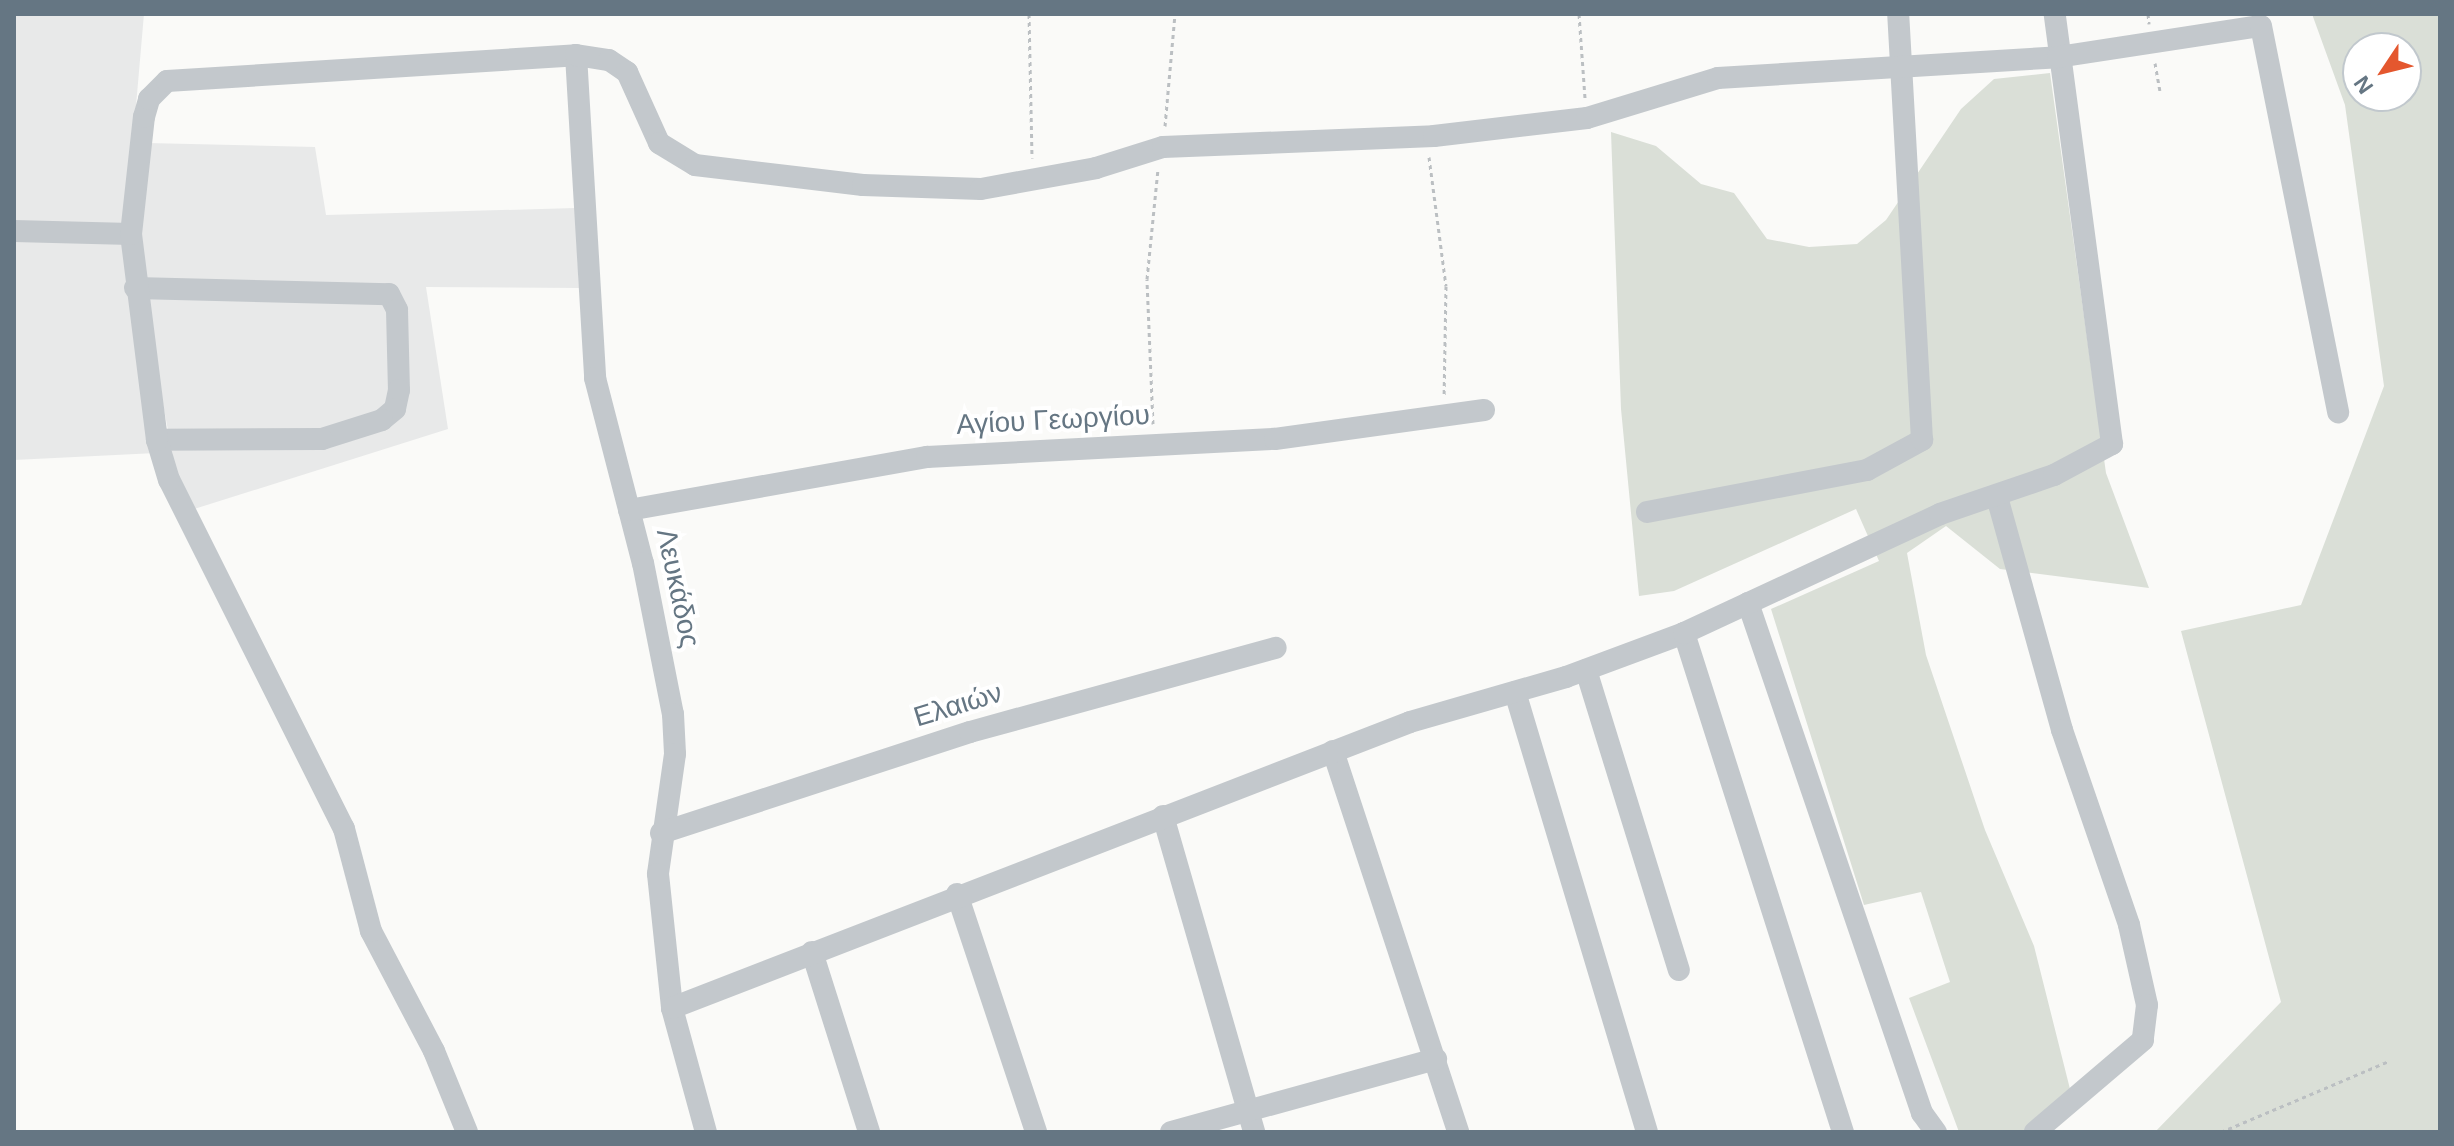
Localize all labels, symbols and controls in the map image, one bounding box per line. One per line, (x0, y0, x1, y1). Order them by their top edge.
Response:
north arrow (2342, 32, 2422, 112)
text: N (2349, 71, 2378, 99)
street label: Αγίου Γεωργίου (955, 398, 1151, 442)
street label: Λευκάδος (649, 525, 707, 651)
street label: Ελαιών (910, 676, 1006, 734)

